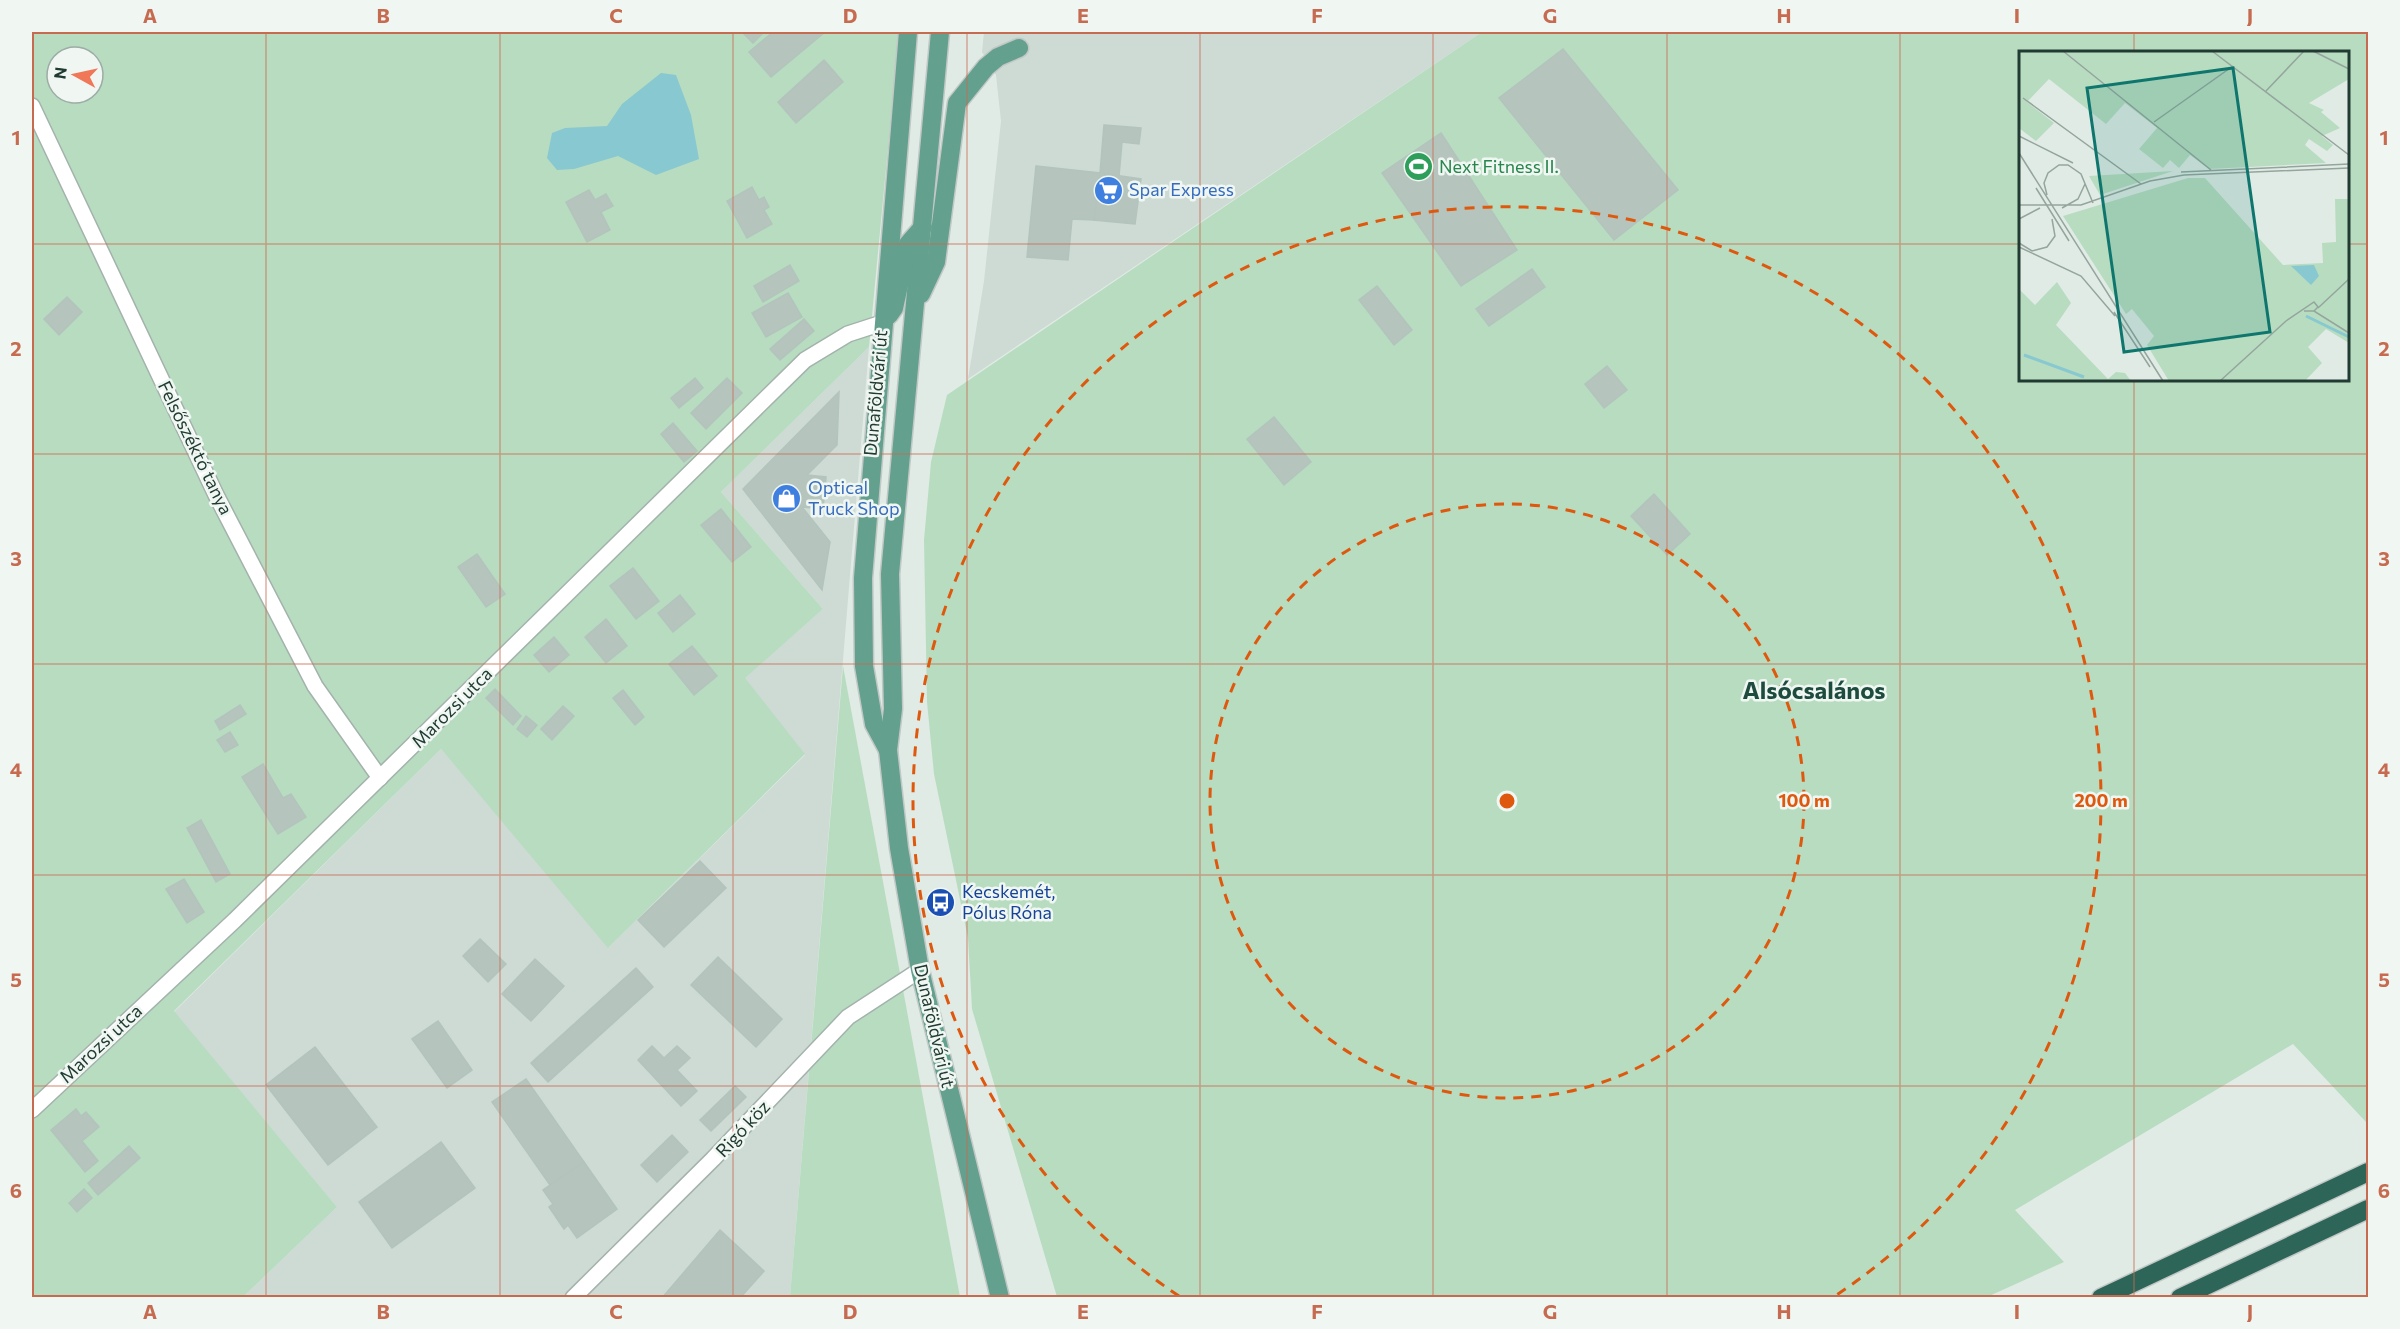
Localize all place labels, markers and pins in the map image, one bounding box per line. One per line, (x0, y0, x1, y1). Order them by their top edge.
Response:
sports icon: Next Fitness II. (1402, 151, 1434, 183)
place label: Next Fitness II. (1439, 155, 1559, 177)
supermarket icon: Spar Express (1092, 174, 1124, 206)
place label: Spar Express (1129, 178, 1234, 200)
place label: Optical Truck Shop (808, 476, 900, 519)
shop icon: Optical Truck Shop (771, 482, 803, 514)
centre of rings (1497, 791, 1517, 811)
place label: Kecskemét, Pólus Róna (962, 880, 1055, 923)
bus stop icon: Kecskemét, Pólus Róna (925, 886, 957, 918)

